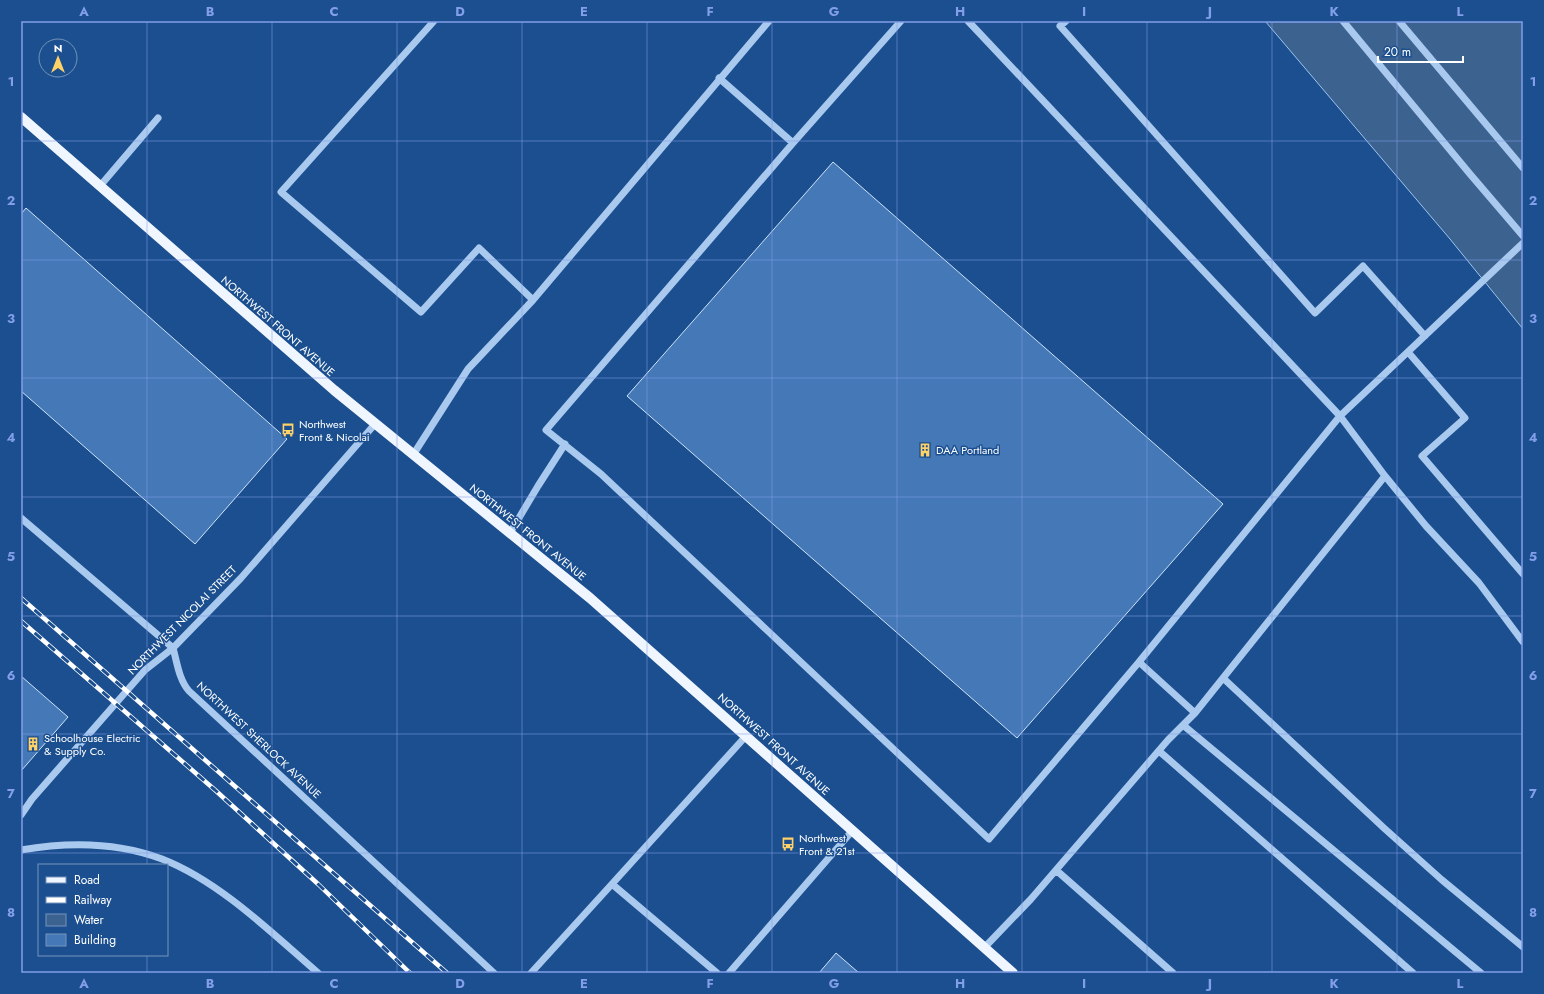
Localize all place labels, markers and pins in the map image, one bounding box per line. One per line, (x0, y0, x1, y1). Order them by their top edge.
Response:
place label: Northwest Front & Nicolai (299, 416, 370, 445)
bus stop icon: Northwest Front & Nicolai (280, 422, 296, 438)
building icon: DAA Portland (917, 442, 933, 458)
place label: DAA Portland (936, 442, 999, 458)
place label: Schoolhouse Electric & Supply Co. (44, 730, 141, 759)
building icon: Schoolhouse Electric & Supply Co. (25, 736, 41, 752)
place label: Northwest Front & 21st (799, 830, 855, 859)
bus stop icon: Northwest Front & 21st (780, 836, 796, 852)

